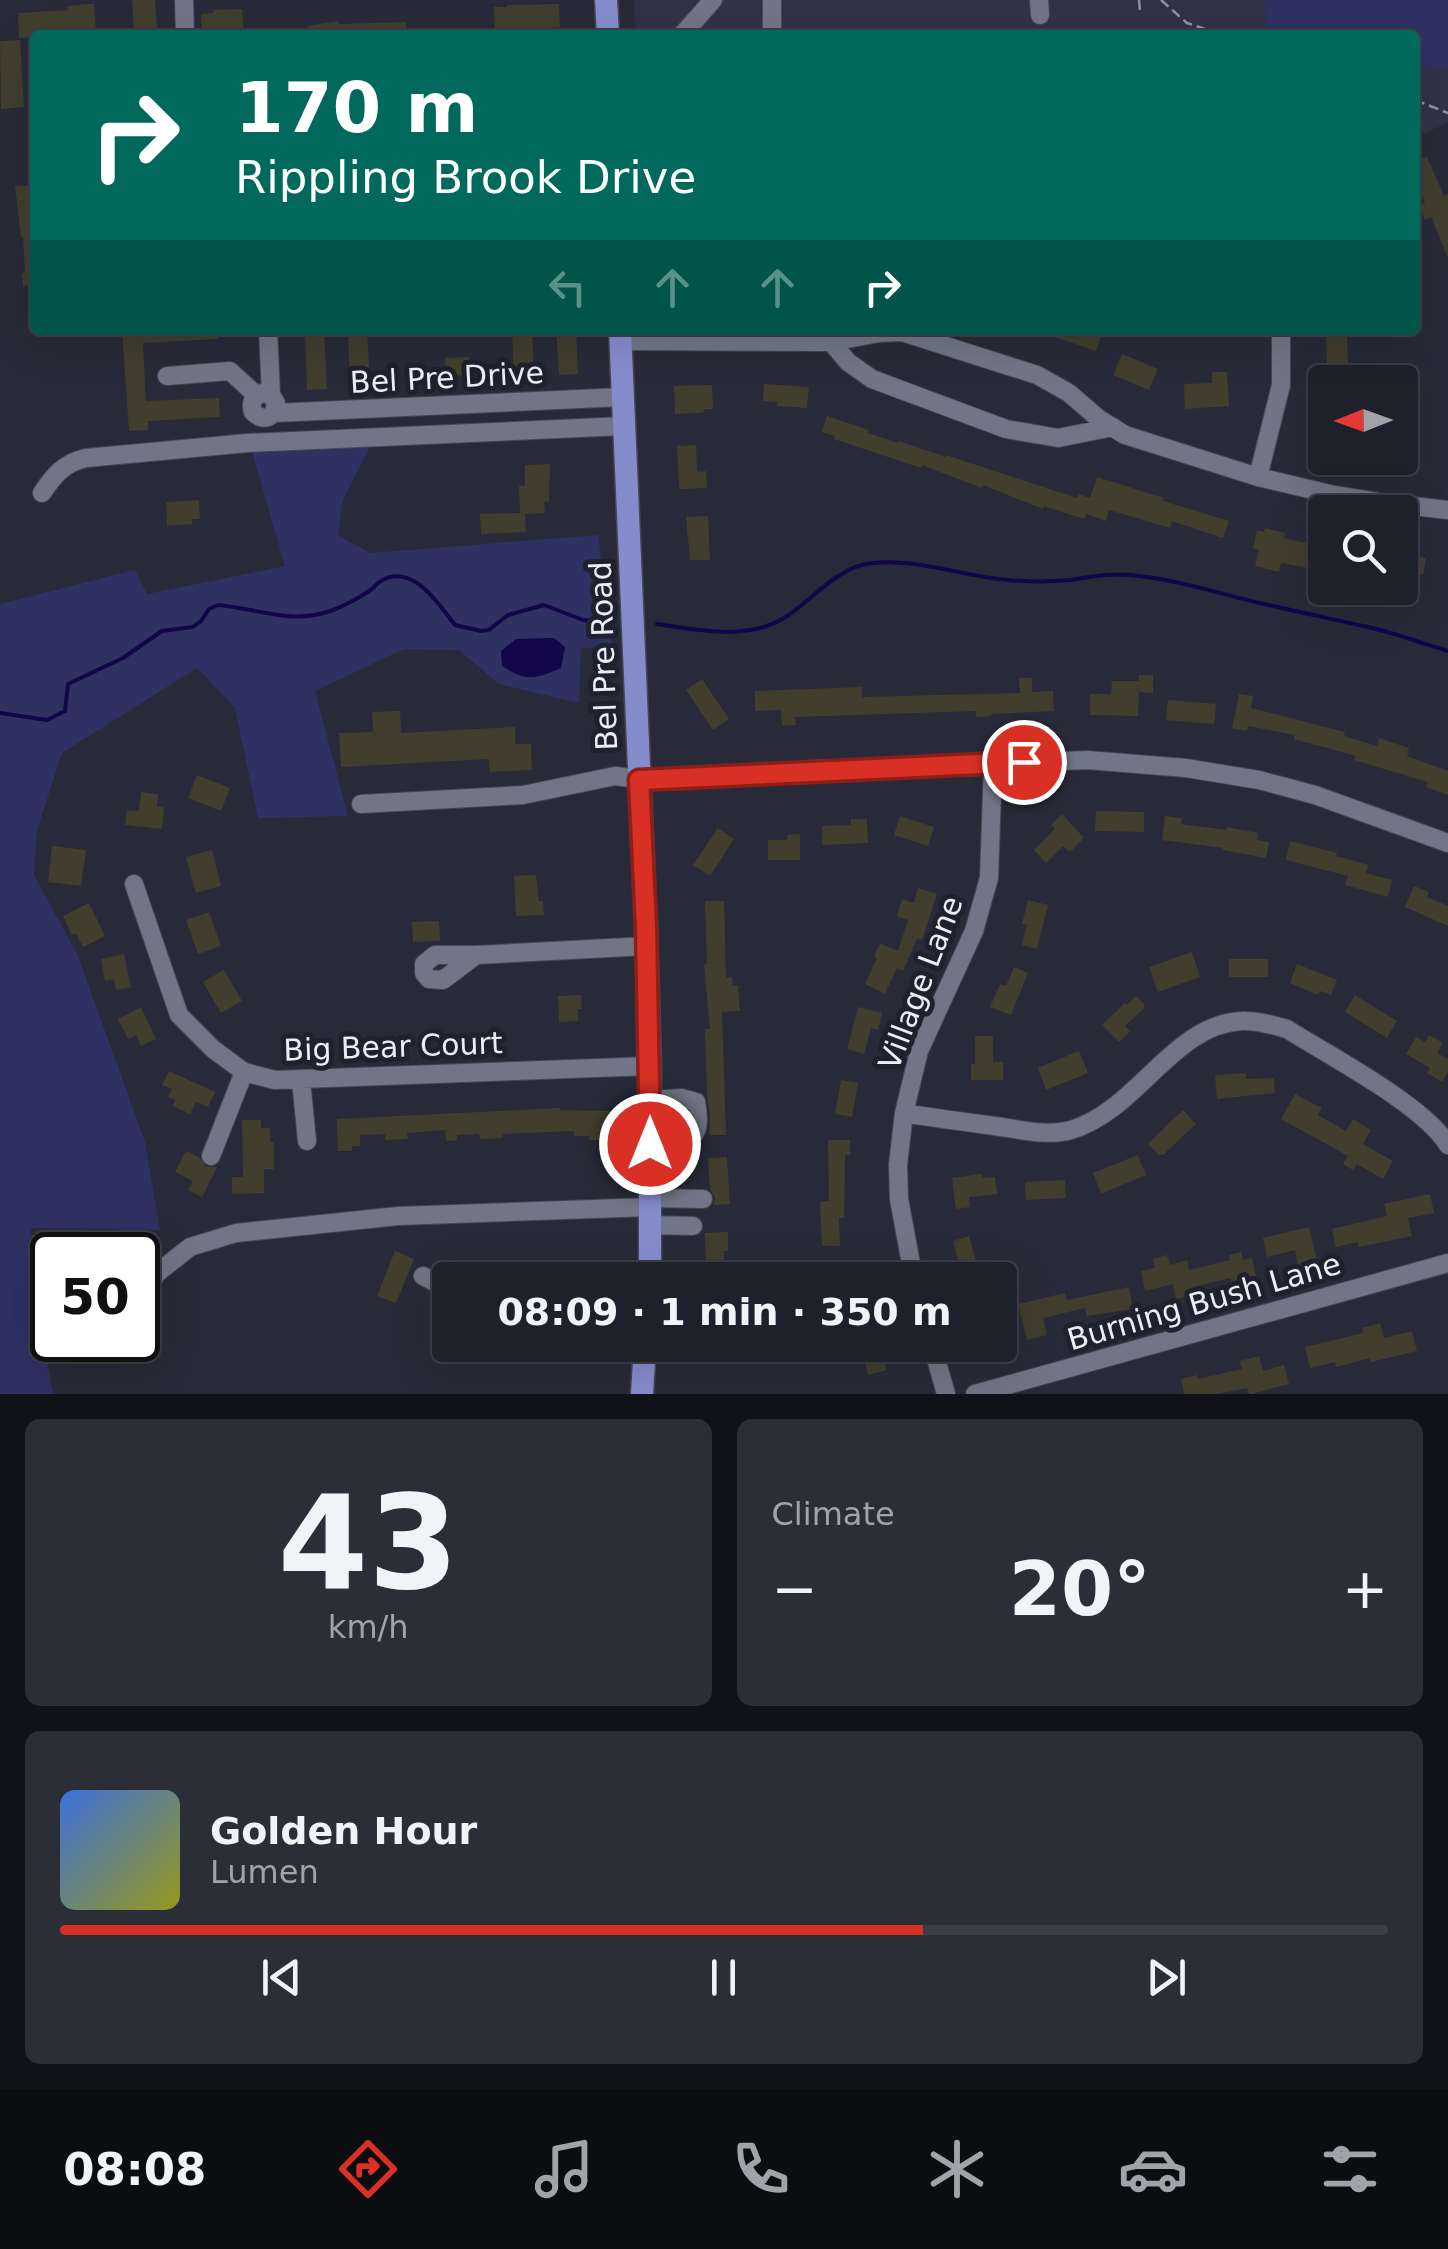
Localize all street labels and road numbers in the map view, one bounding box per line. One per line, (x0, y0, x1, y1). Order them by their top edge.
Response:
street label: Bel Pre Drive (349, 355, 545, 400)
street label: Bel Pre Road (583, 561, 624, 751)
street label: Village Lane (871, 891, 970, 1074)
street label: Big Bear Court (283, 1025, 503, 1068)
street label: Burning Bush Lane (1063, 1246, 1345, 1357)

